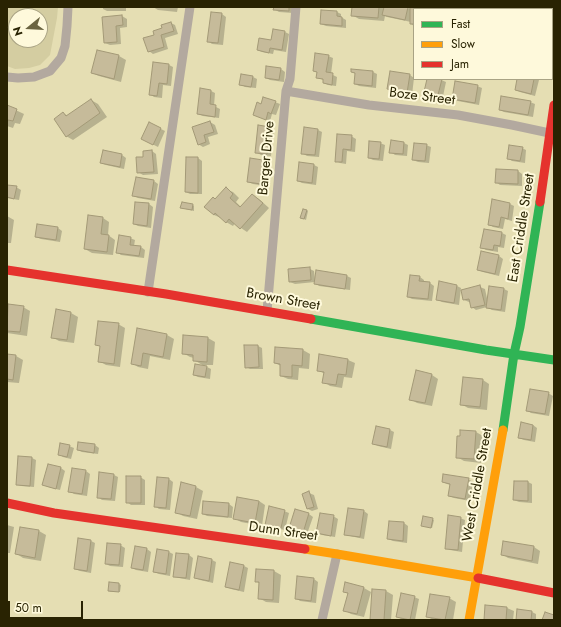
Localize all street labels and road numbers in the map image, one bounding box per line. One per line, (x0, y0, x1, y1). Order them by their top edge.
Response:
street label: Boze Street (388, 85, 456, 109)
street label: Barger Drive (255, 120, 279, 196)
street label: East Criddle Street (505, 173, 539, 283)
street label: Brown Street (245, 285, 321, 315)
street label: West Criddle Street (460, 427, 496, 543)
street label: Dunn Street (248, 519, 318, 545)

